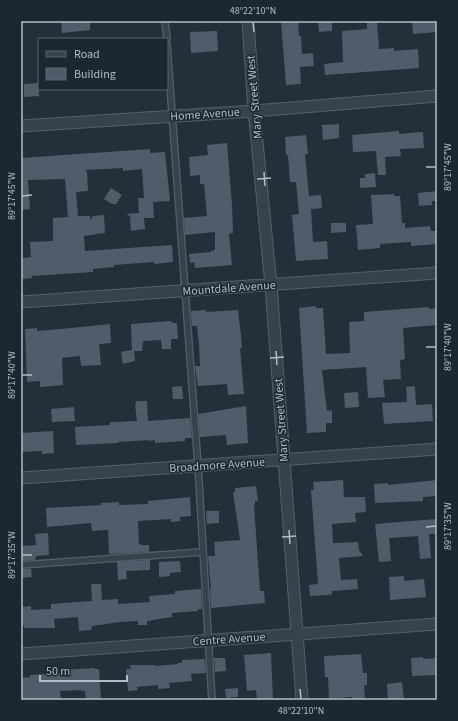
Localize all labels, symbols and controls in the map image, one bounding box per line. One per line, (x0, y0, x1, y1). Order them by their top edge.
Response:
text: 48°22'10"N (230, 4, 276, 18)
legend (38, 38, 168, 90)
text: Road (74, 46, 100, 63)
street label: Mary Street West (242, 54, 267, 140)
text: Building (74, 66, 116, 83)
street label: Home Avenue (170, 104, 240, 125)
text: 89°17'45"W (441, 143, 455, 191)
text: 89°17'45"W (5, 172, 19, 220)
street label: Mountdale Avenue (182, 277, 276, 300)
text: 89°17'40"W (441, 323, 455, 371)
text: 89°17'40"W (5, 351, 19, 399)
street label: Mary Street West (270, 378, 293, 462)
street label: Broadmore Avenue (169, 454, 266, 477)
text: 89°17'35"W (441, 502, 455, 550)
text: 89°17'35"W (5, 531, 19, 579)
street label: Centre Avenue (192, 628, 266, 651)
scale bar (40, 657, 127, 683)
text: 50 m (46, 663, 70, 680)
text: 48°22'10"N (278, 704, 324, 718)

